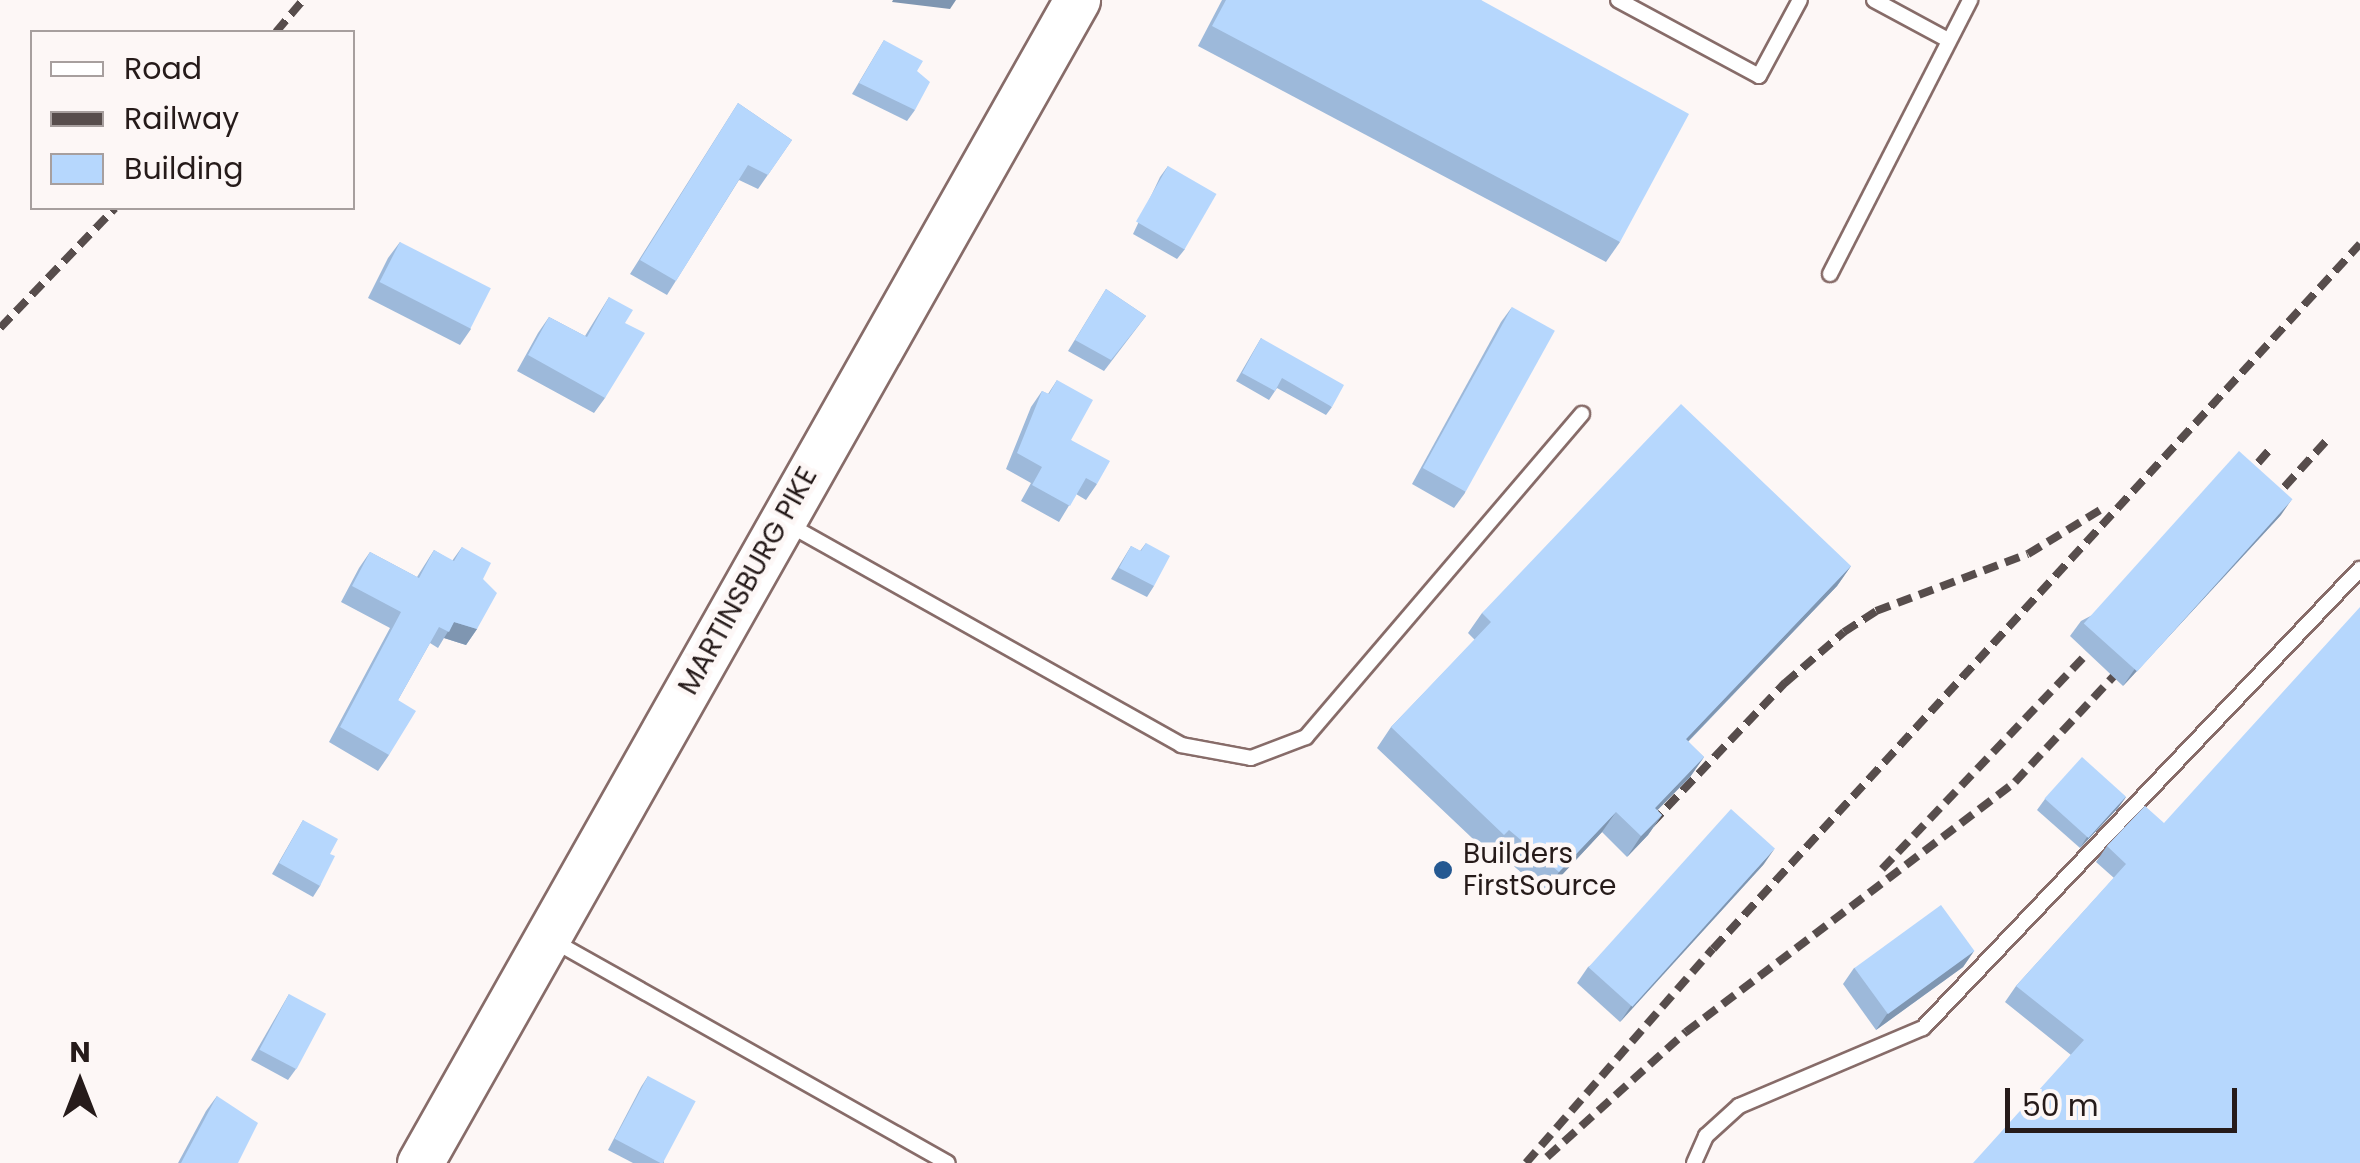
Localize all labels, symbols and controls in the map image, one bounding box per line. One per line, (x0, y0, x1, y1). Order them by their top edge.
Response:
legend (30, 30, 355, 210)
text: Road (124, 47, 202, 90)
text: Railway (124, 97, 239, 140)
text: Building (124, 147, 244, 190)
street label: MARTINSBURG PIKE (672, 461, 824, 701)
place label: Builders FirstSource (1463, 837, 1616, 903)
marker: Builders FirstSource (1432, 859, 1454, 881)
north arrow (30, 1033, 130, 1133)
text: N (69, 1033, 91, 1072)
scale bar (2010, 1068, 2242, 1130)
text: 50 m (2022, 1084, 2099, 1127)

